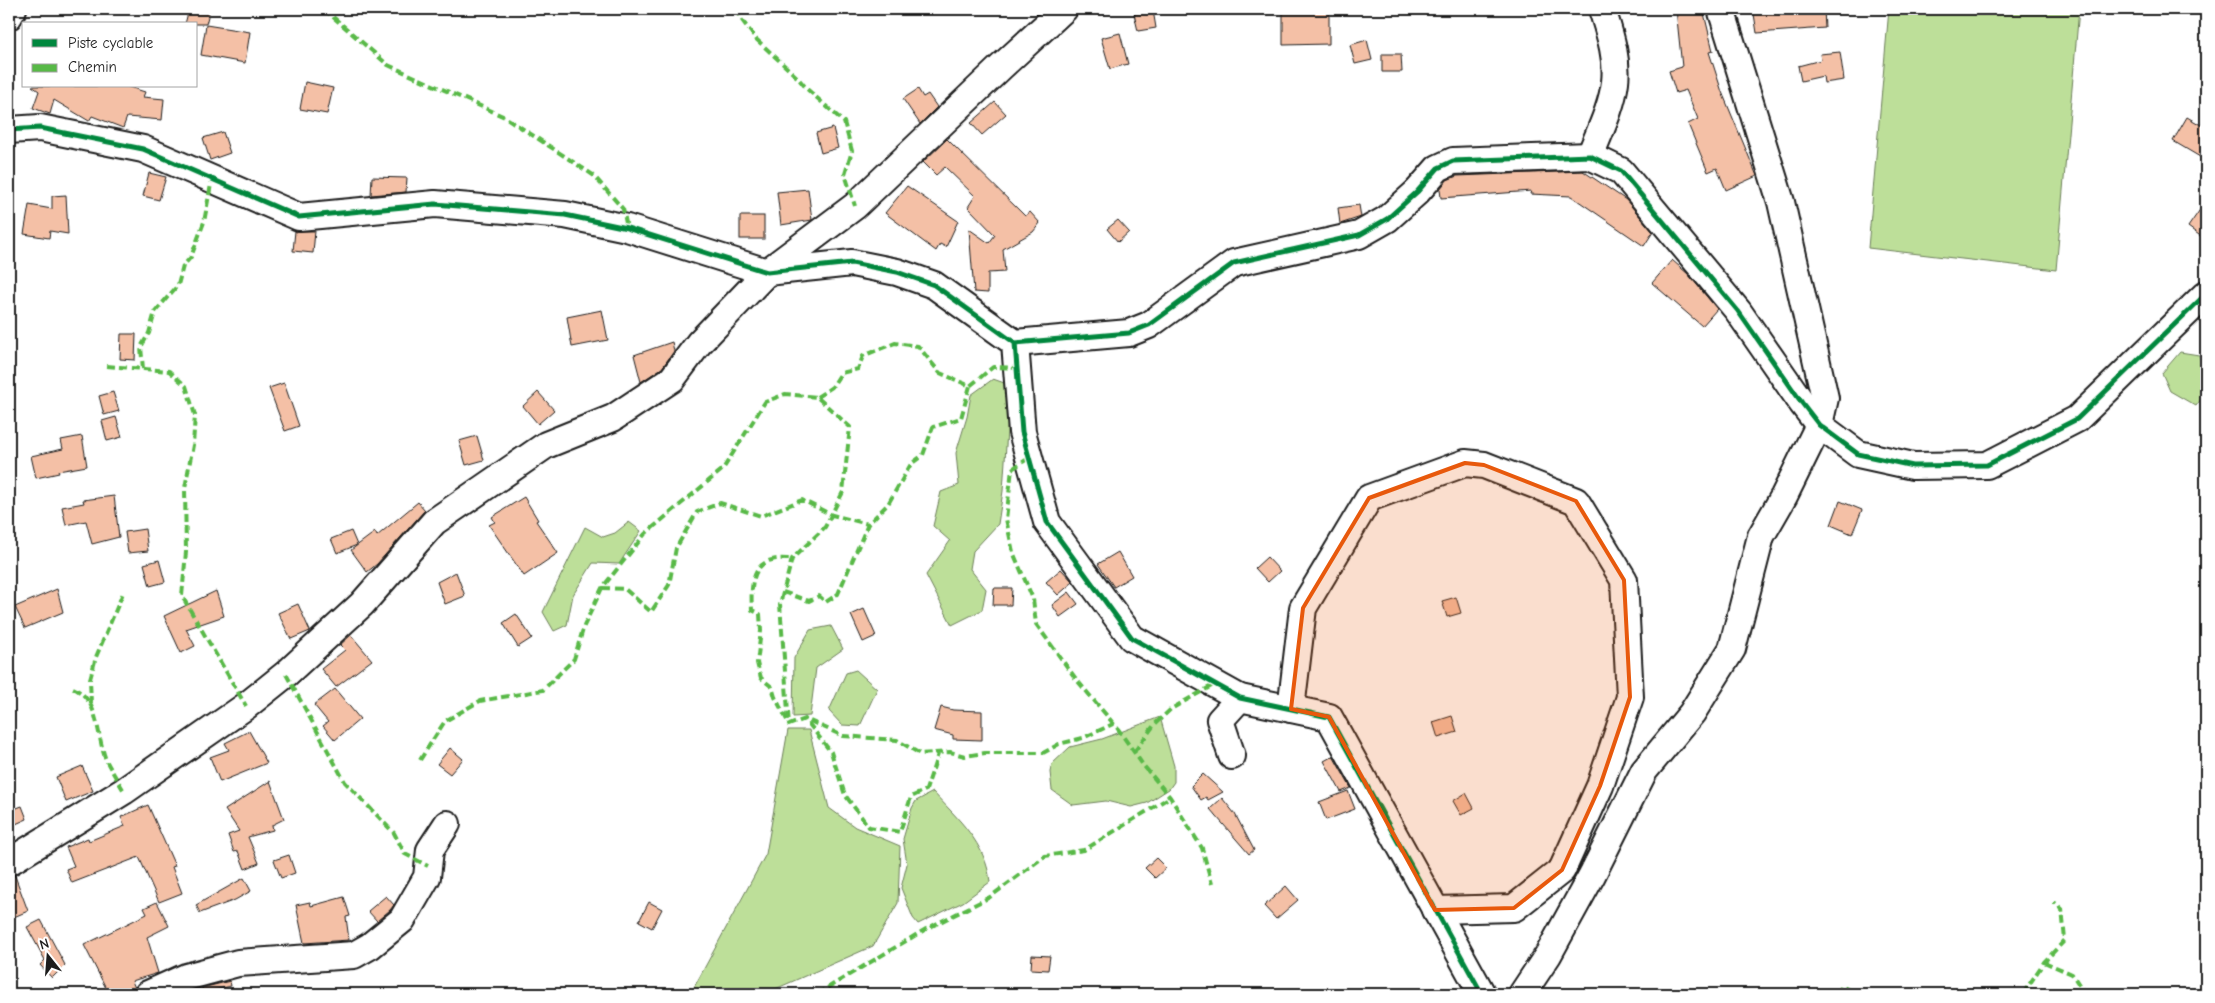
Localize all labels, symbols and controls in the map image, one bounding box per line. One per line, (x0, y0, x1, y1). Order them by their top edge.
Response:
legend (22, 22, 198, 88)
text: Piste cyclable (68, 34, 154, 52)
text: Chemin (68, 58, 117, 76)
north arrow (22, 930, 72, 980)
text: N (37, 935, 51, 954)

